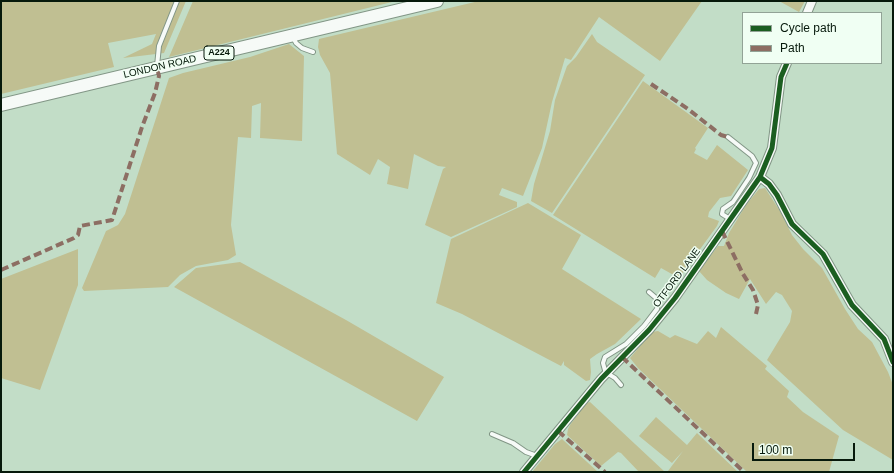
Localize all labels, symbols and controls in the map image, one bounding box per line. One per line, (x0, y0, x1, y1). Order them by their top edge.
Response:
legend (742, 12, 882, 64)
text: Cycle path (780, 21, 837, 35)
text: Path (780, 41, 805, 55)
road number: A224 (204, 46, 234, 60)
street label: LONDON ROAD (122, 53, 198, 81)
street label: OTFORD LANE (651, 246, 703, 310)
scale bar (754, 435, 857, 461)
text: 100 m (759, 443, 792, 457)

